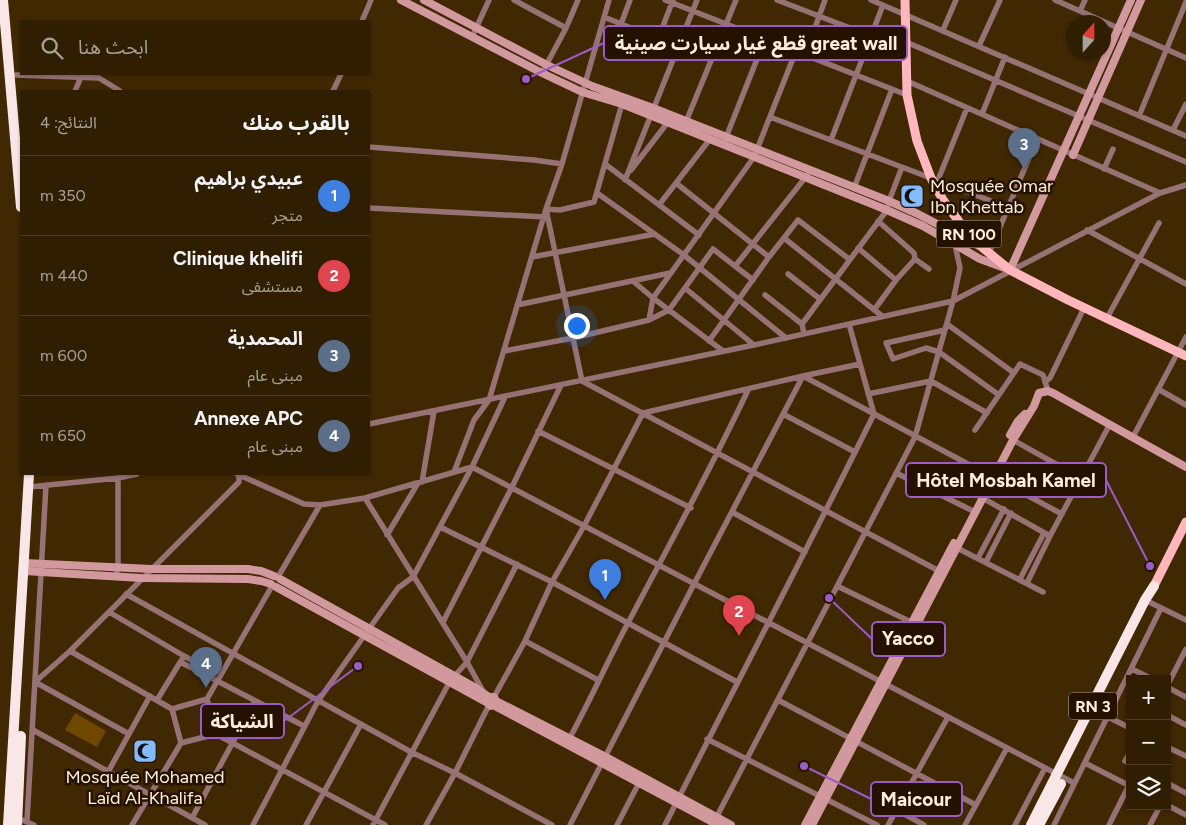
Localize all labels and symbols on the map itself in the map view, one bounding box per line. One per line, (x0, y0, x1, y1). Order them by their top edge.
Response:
north arrow (1066, 15, 1111, 60)
callout: قطع غيار سيارت صينية great wall (604, 26, 907, 60)
text: قطع غيار سيارت صينية great wall (615, 32, 897, 58)
pin: 3 (1008, 128, 1040, 169)
place label: Mosquée Omar Ibn Khettab (930, 175, 1053, 218)
mosque icon: Mosquée Omar Ibn Khettab (899, 183, 925, 209)
road number: RN 100 (936, 220, 1002, 248)
your location (564, 313, 590, 339)
callout: Hôtel Mosbah Kamel (906, 463, 1106, 497)
text: Hôtel Mosbah Kamel (916, 469, 1096, 492)
pin: 1 (589, 559, 621, 600)
pin: 2 (723, 595, 755, 636)
callout: Yacco (872, 622, 945, 656)
text: Yacco (882, 627, 934, 650)
pin: 4 (190, 647, 222, 688)
road number: RN 3 (1069, 692, 1117, 719)
callout: الشياكة (201, 704, 284, 738)
text: الشياكة (210, 710, 274, 733)
mosque icon: Mosquée Mohamed Laïd Al-Khalifa (132, 738, 158, 764)
place label: Mosquée Mohamed Laïd Al-Khalifa (65, 766, 225, 809)
callout: Maicour (871, 782, 962, 816)
text: Maicour (881, 788, 951, 811)

